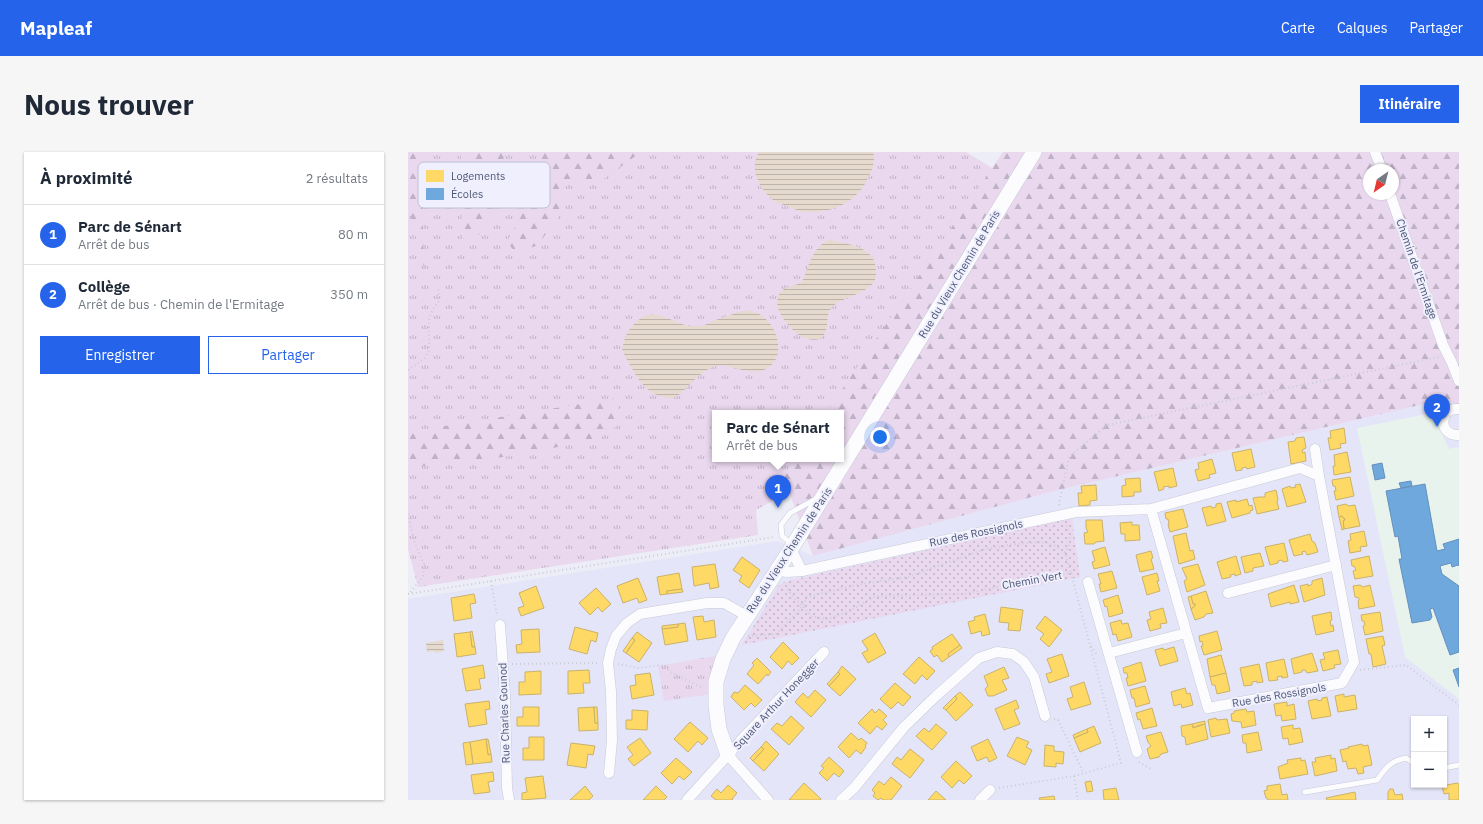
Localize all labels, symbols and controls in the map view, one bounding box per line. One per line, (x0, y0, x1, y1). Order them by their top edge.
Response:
text: Mapleaf (20, 16, 92, 40)
text: Carte (1281, 19, 1315, 37)
text: Calques (1337, 19, 1387, 37)
text: Partager (1409, 19, 1463, 37)
button: Itinéraire (1360, 85, 1459, 123)
text: Nous trouver (24, 86, 194, 123)
legend (418, 162, 550, 208)
north arrow (1363, 164, 1399, 200)
text: À proximité (40, 167, 133, 189)
text: Logements (451, 169, 505, 183)
text: 2 résultats (306, 170, 368, 187)
text: Écoles (451, 187, 483, 201)
street label: Rue du Vieux Chemin de Paris (915, 207, 1003, 341)
text: Parc de Sénart (78, 217, 182, 236)
street label: Chemin de l'Ermitage (1393, 217, 1441, 321)
text: 1 (49, 226, 57, 243)
text: 80 m (338, 226, 368, 243)
text: Arrêt de bus (78, 236, 150, 253)
text: Collège (78, 277, 130, 296)
text: 2 (49, 286, 57, 303)
text: 350 m (330, 286, 368, 303)
text: Arrêt de bus · Chemin de l'Ermitage (78, 296, 284, 313)
button: Enregistrer (40, 336, 200, 374)
button: Partager (208, 336, 368, 374)
pin: 2 (1424, 394, 1450, 427)
popup (712, 410, 844, 462)
text: Parc de Sénart (726, 418, 830, 437)
your location (870, 427, 890, 447)
text: Arrêt de bus (726, 437, 798, 454)
pin: 1 (765, 475, 791, 508)
street label: Rue du Vieux Chemin de Paris (743, 485, 835, 615)
street label: Rue des Rossignols (928, 516, 1024, 550)
street label: Chemin Vert (1001, 568, 1063, 592)
street label: Square Arthur Honegger (730, 656, 822, 752)
street label: Rue Charles Gounod (495, 662, 513, 764)
street label: Rue des Rossignols (1231, 680, 1327, 710)
map controls (1411, 716, 1447, 788)
button: + (1411, 716, 1447, 752)
button: − (1411, 752, 1447, 788)

